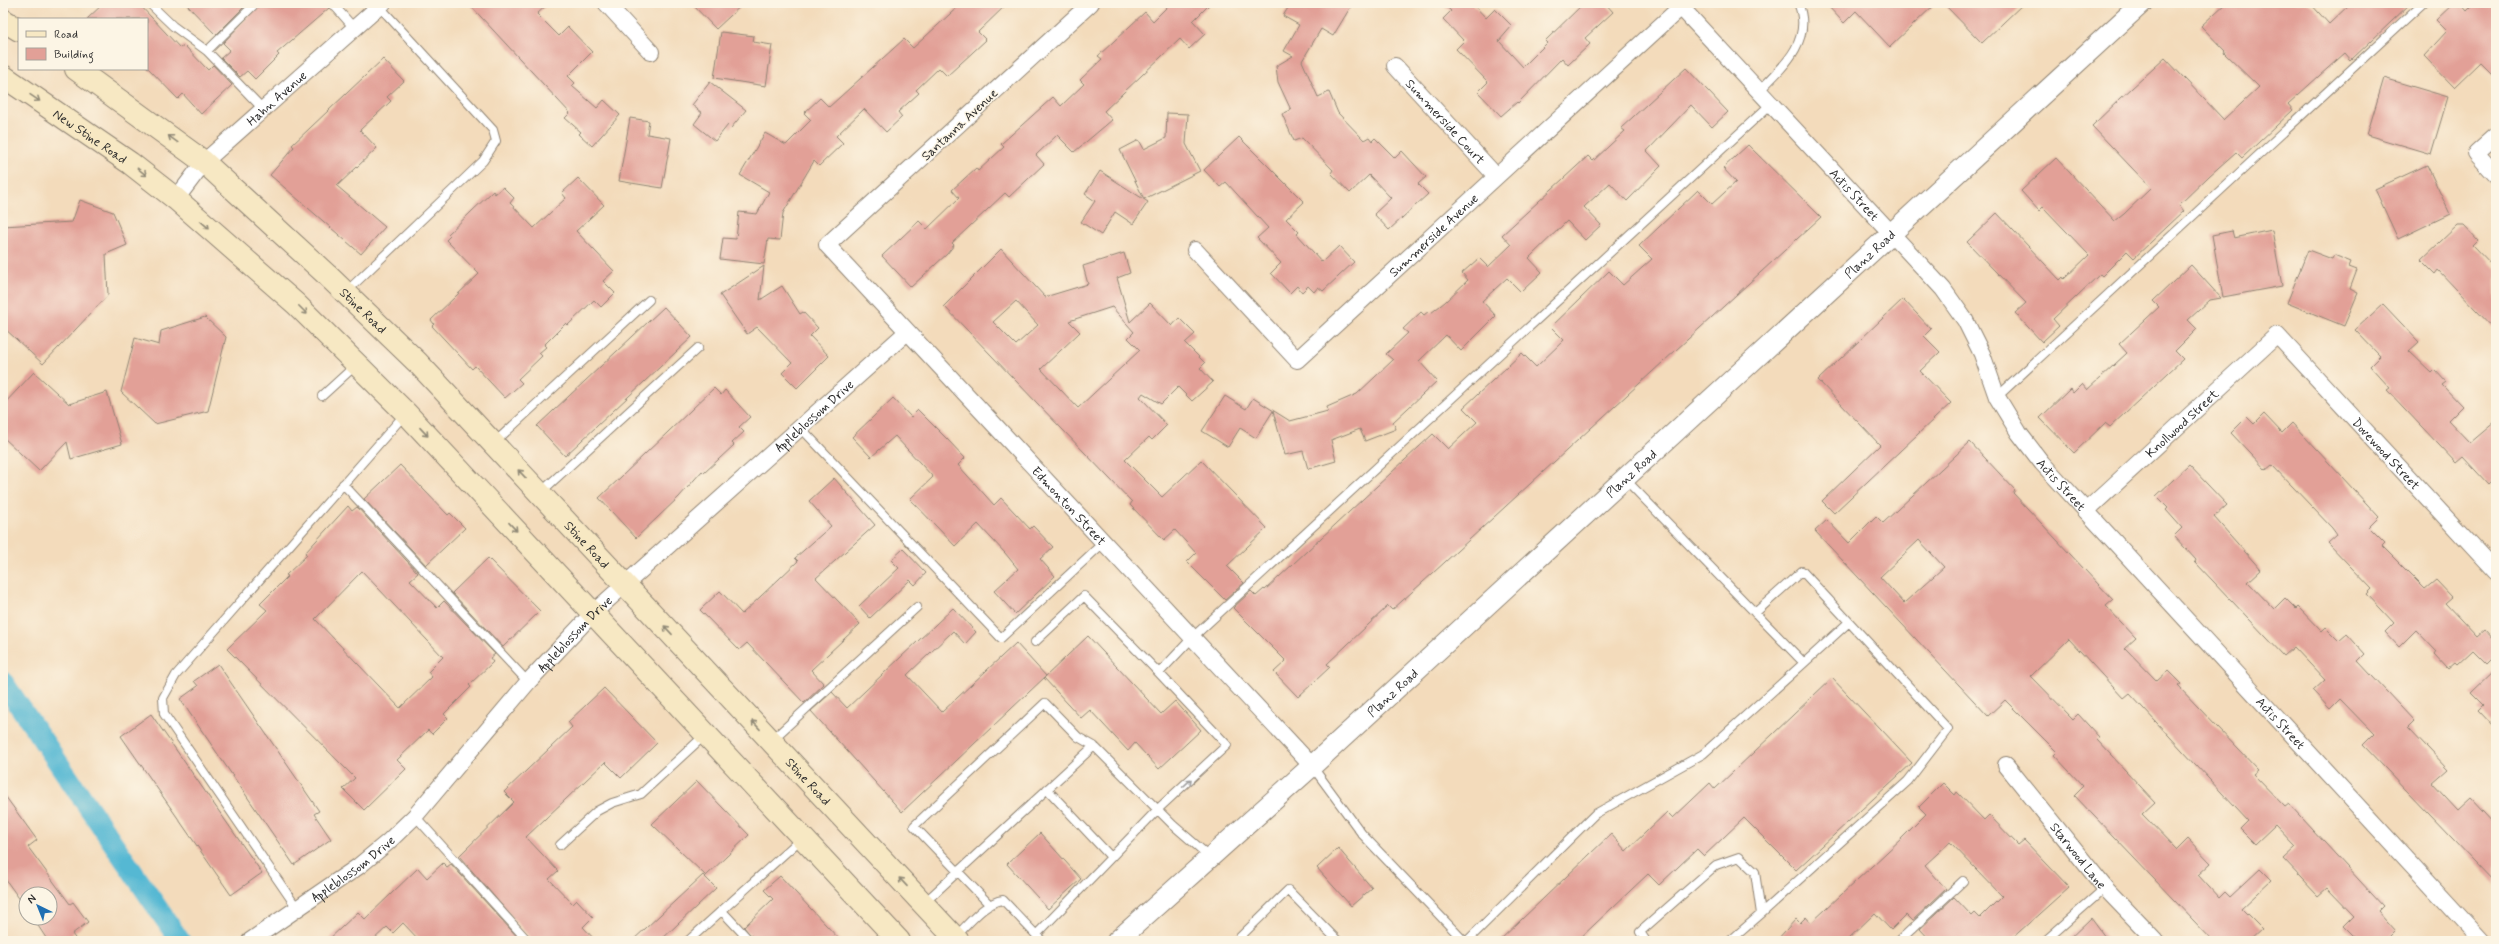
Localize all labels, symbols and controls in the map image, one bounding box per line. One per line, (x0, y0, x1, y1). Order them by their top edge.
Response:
legend (18, 18, 148, 70)
text: Road (54, 27, 78, 43)
text: Building (54, 47, 94, 64)
street label: Hahn Avenue (244, 68, 311, 130)
street label: Summerside Court (1401, 76, 1488, 169)
street label: Santanna Avenue (918, 85, 1002, 165)
one-way arrow (30, 94, 41, 102)
street label: New Stine Road (49, 106, 130, 168)
one-way arrow (167, 134, 178, 143)
street label: Actis Street (1825, 165, 1882, 225)
one-way arrow (136, 168, 147, 177)
street label: Summerside Avenue (1386, 190, 1483, 281)
one-way arrow (200, 220, 210, 229)
street label: Planz Road (1841, 227, 1900, 283)
street label: Stine Road (335, 285, 390, 338)
one-way arrow (298, 305, 308, 315)
street label: Appleblossom Drive (772, 377, 858, 457)
street label: Knollwood Street (2142, 386, 2223, 462)
street label: Dovewood Street (2348, 415, 2423, 494)
one-way arrow (419, 427, 429, 437)
street label: Planz Road (1603, 446, 1661, 502)
street label: Actis Street (2032, 455, 2089, 515)
street label: Edmonton Street (1027, 463, 1109, 550)
one-way arrow (517, 469, 526, 479)
street label: Stine Road (560, 518, 613, 573)
one-way arrow (508, 522, 518, 532)
street label: Appleblossom Drive (535, 593, 617, 677)
one-way arrow (663, 625, 672, 636)
street label: Planz Road (1364, 665, 1422, 721)
street label: Actis Street (2251, 694, 2308, 754)
one-way arrow (752, 720, 761, 731)
street label: Stine Road (781, 755, 834, 810)
one-way arrow (1181, 778, 1192, 787)
street label: Starwood Lane (2046, 820, 2110, 893)
street label: Appleblossom Drive (308, 833, 400, 907)
one-way arrow (898, 877, 907, 887)
north arrow (18, 886, 58, 926)
text: N (24, 892, 39, 907)

